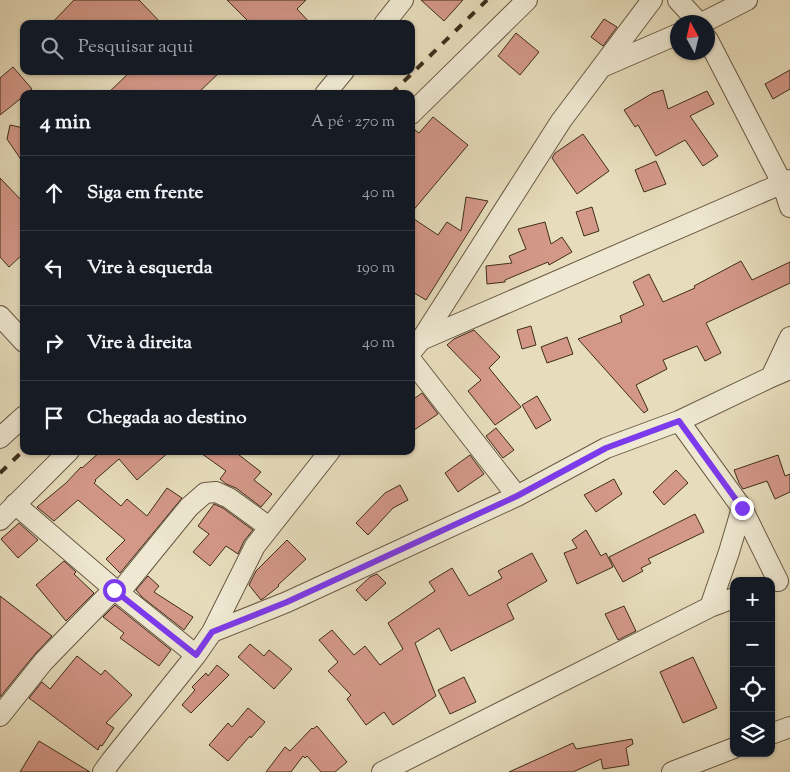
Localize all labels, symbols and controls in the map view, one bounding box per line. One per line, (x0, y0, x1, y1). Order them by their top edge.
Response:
north arrow (670, 15, 715, 60)
search box (20, 20, 415, 75)
icon: search (38, 34, 66, 62)
text: Pesquisar aqui (78, 34, 193, 61)
text: 4 min (40, 108, 91, 138)
text: A pé · 270 m (311, 111, 395, 134)
icon: ahead (40, 179, 68, 207)
text: Siga em frente (87, 180, 203, 207)
text: 40 m (362, 182, 395, 205)
icon: left (40, 254, 68, 282)
text: Vire à esquerda (87, 255, 213, 282)
text: 190 m (357, 257, 395, 280)
icon: right (40, 329, 68, 357)
text: Vire à direita (87, 330, 192, 357)
text: 40 m (362, 332, 395, 355)
icon: arrive (40, 404, 68, 432)
text: Chegada ao destino (87, 405, 247, 432)
route end (731, 497, 754, 520)
map controls (730, 577, 775, 757)
button: + (730, 577, 775, 622)
route start (103, 579, 126, 602)
button: − (730, 622, 775, 667)
button: locate (730, 667, 775, 712)
button: layers (730, 712, 775, 757)

